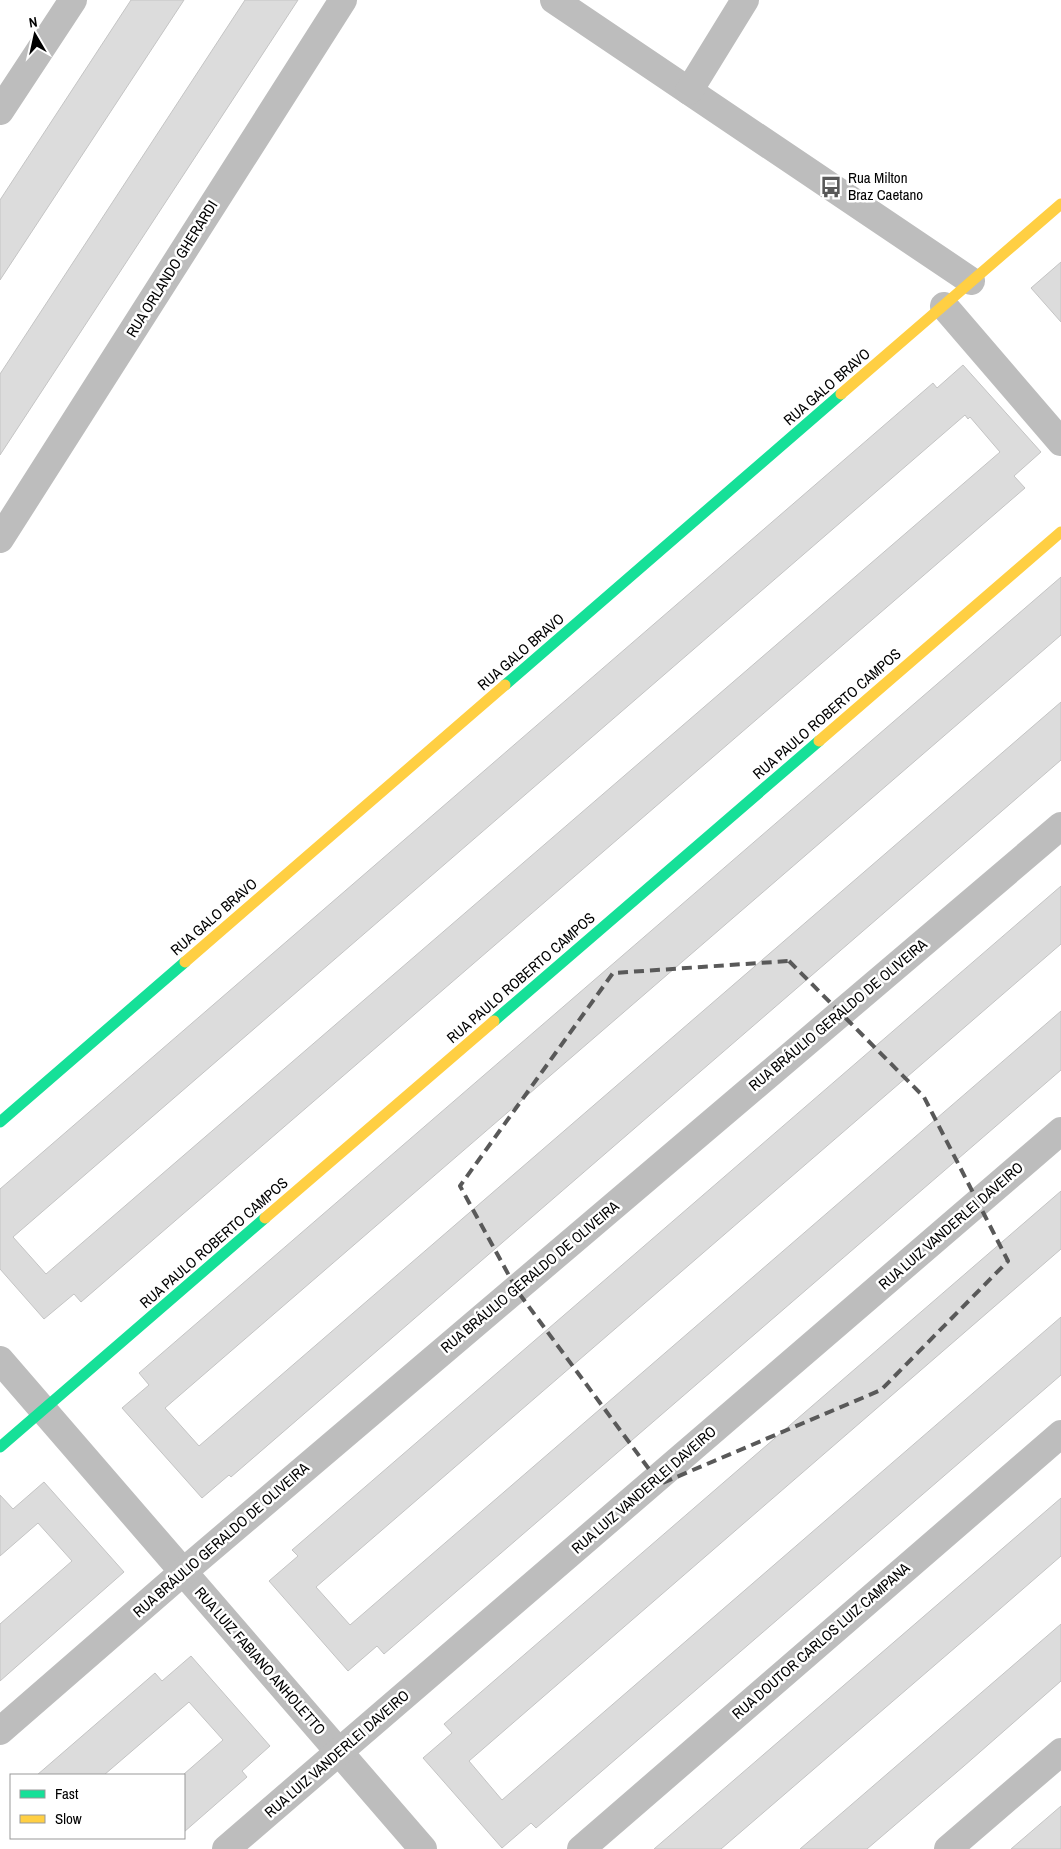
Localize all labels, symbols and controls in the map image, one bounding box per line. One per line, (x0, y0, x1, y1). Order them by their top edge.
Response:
north arrow (10, 10, 60, 60)
text: N (27, 13, 38, 32)
place label: Rua Milton Braz Caetano (848, 167, 923, 205)
bus stop icon: Rua Milton Braz Caetano (818, 174, 844, 200)
street label: RUA ORLANDO GHERARDI (121, 196, 222, 341)
street label: RUA GALO BRAVO (779, 343, 874, 430)
street label: RUA GALO BRAVO (473, 608, 568, 695)
street label: RUA PAULO ROBERTO CAMPOS (748, 643, 905, 784)
street label: RUA GALO BRAVO (166, 873, 261, 960)
street label: RUA PAULO ROBERTO CAMPOS (442, 907, 599, 1048)
street label: RUA BRÁULIO GERALDO DE OLIVEIRA (744, 933, 932, 1096)
street label: RUA LUIZ VANDERLEI DAVEIRO (874, 1157, 1028, 1294)
street label: RUA PAULO ROBERTO CAMPOS (135, 1172, 292, 1313)
street label: RUA BRÁULIO GERALDO DE OLIVEIRA (436, 1195, 624, 1358)
street label: RUA LUIZ VANDERLEI DAVEIRO (567, 1421, 721, 1558)
street label: RUA BRÁULIO GERALDO DE OLIVEIRA (128, 1457, 314, 1622)
street label: RUA DOUTOR CARLOS LUIZ CAMPANA (727, 1557, 915, 1724)
street label: RUA LUIZ FABIANO ANHOLETTO (190, 1582, 331, 1739)
street label: RUA LUIZ VANDERLEI DAVEIRO (260, 1685, 414, 1822)
legend (10, 1774, 185, 1839)
text: Fast (55, 1783, 79, 1804)
text: Slow (55, 1808, 82, 1829)

